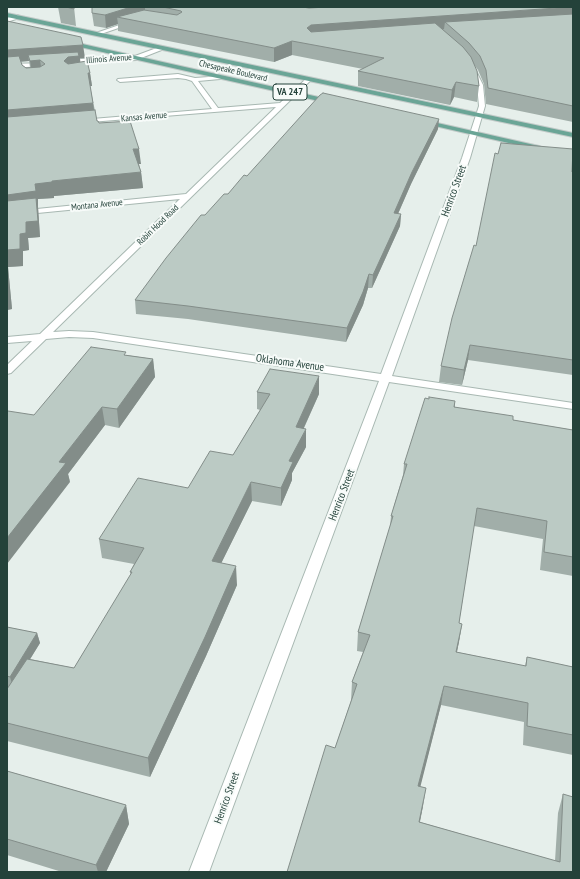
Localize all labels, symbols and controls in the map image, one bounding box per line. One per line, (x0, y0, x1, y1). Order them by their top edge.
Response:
street label: Illinois Avenue (86, 52, 132, 66)
street label: Chesapeake Boulevard (198, 58, 268, 84)
road number: VA 247 (273, 84, 307, 100)
street label: Kansas Avenue (121, 110, 167, 124)
street label: Henrico Street (439, 163, 469, 219)
street label: Montana Avenue (71, 197, 123, 213)
street label: Robin Hood Road (135, 203, 181, 247)
street label: Oklahoma Avenue (255, 352, 325, 374)
street label: Henrico Street (326, 467, 358, 523)
street label: Henrico Street (212, 770, 242, 826)

